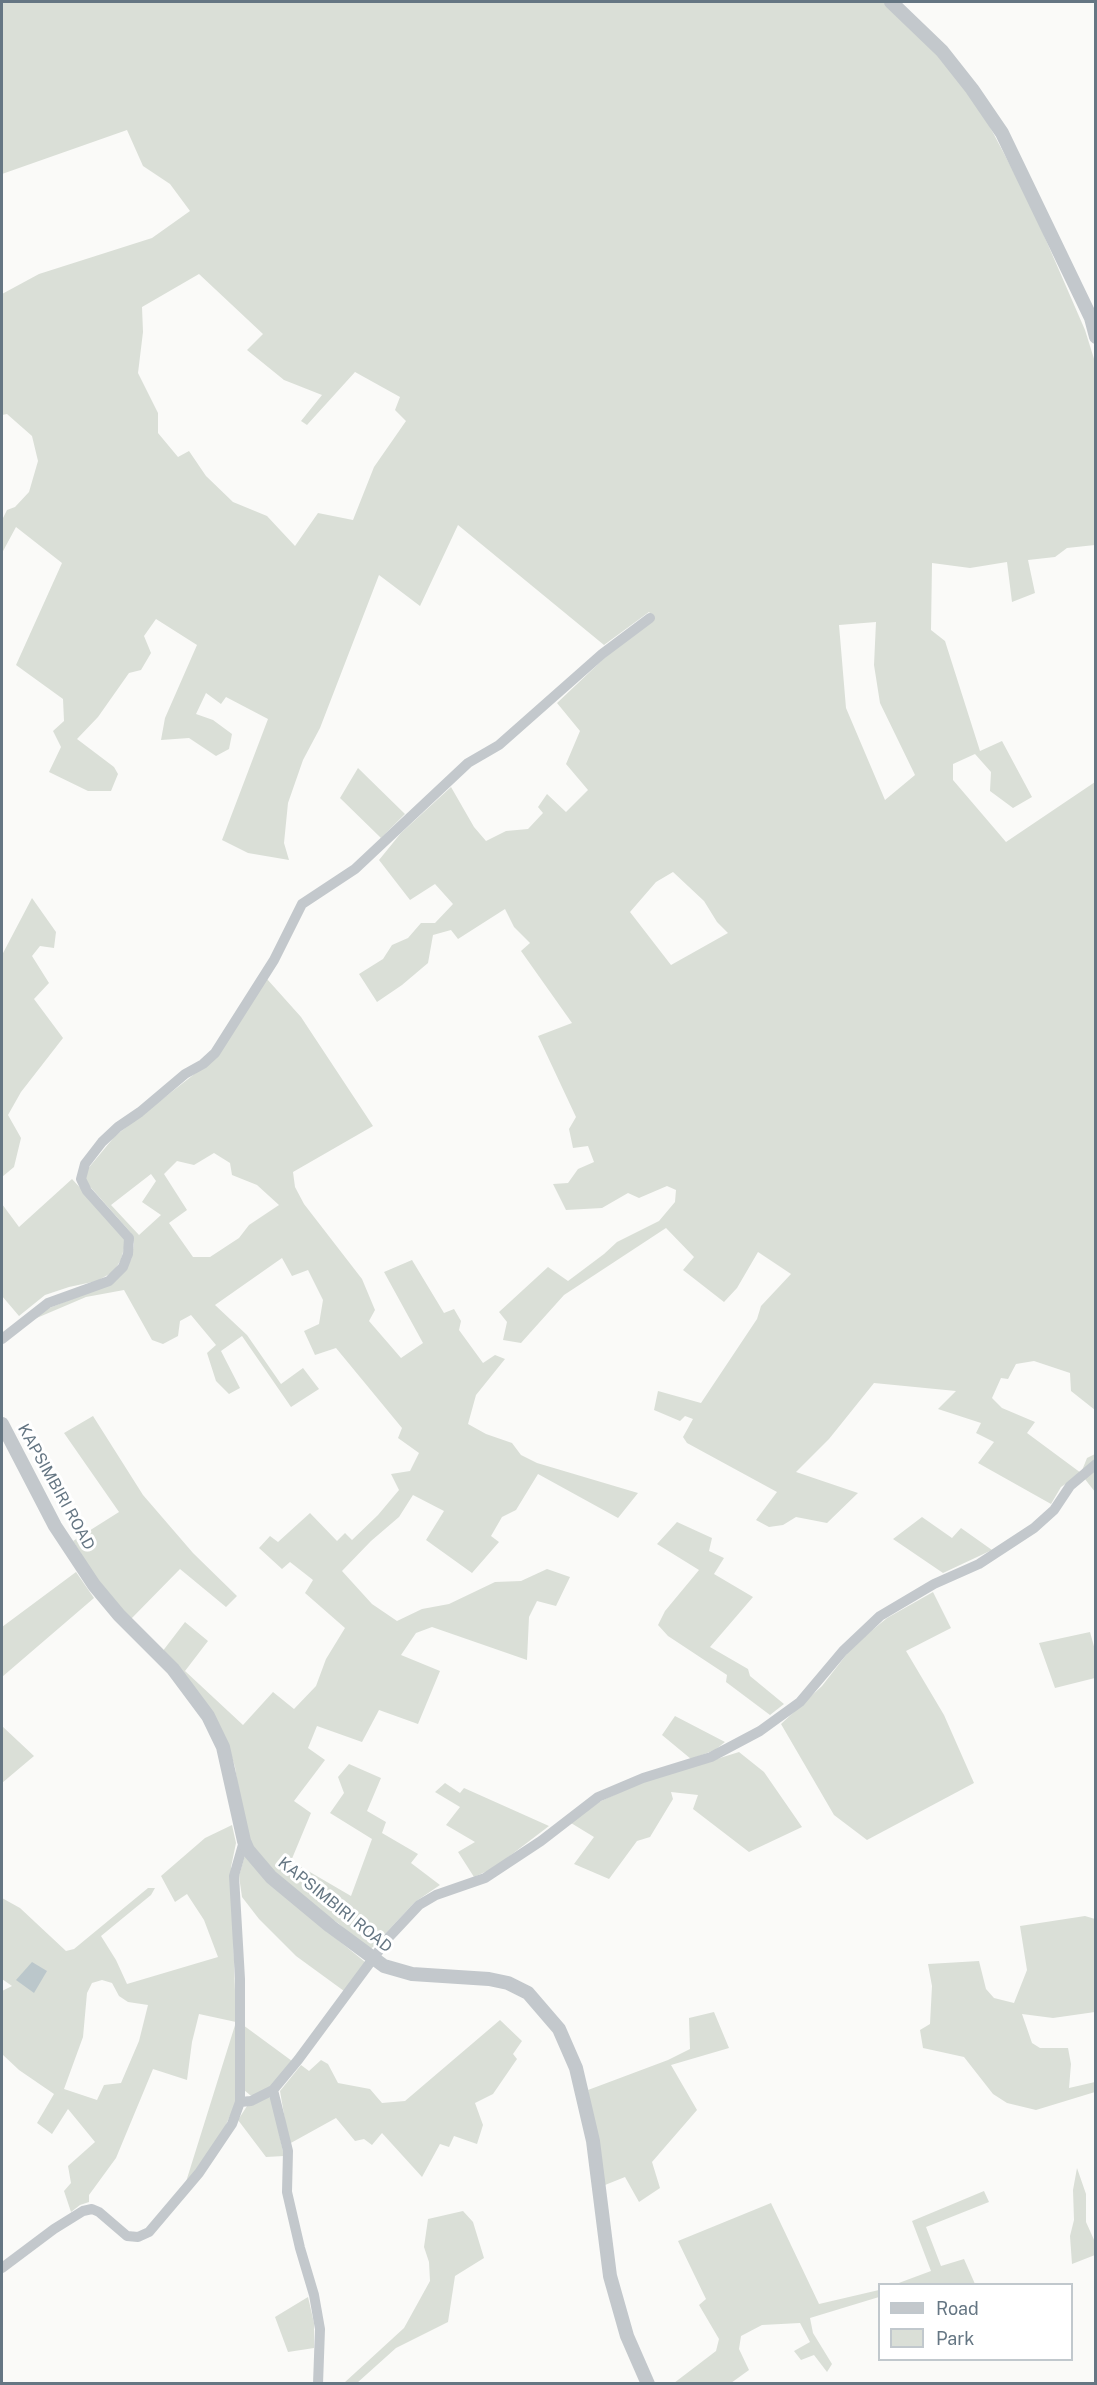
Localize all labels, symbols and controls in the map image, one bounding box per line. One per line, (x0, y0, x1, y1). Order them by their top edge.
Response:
street label: KAPSIMBIRI ROAD (13, 1421, 99, 1553)
street label: KAPSIMBIRI ROAD (274, 1853, 396, 1957)
legend (878, 2283, 1073, 2361)
text: Road (936, 2298, 979, 2319)
text: Park (936, 2328, 974, 2349)

